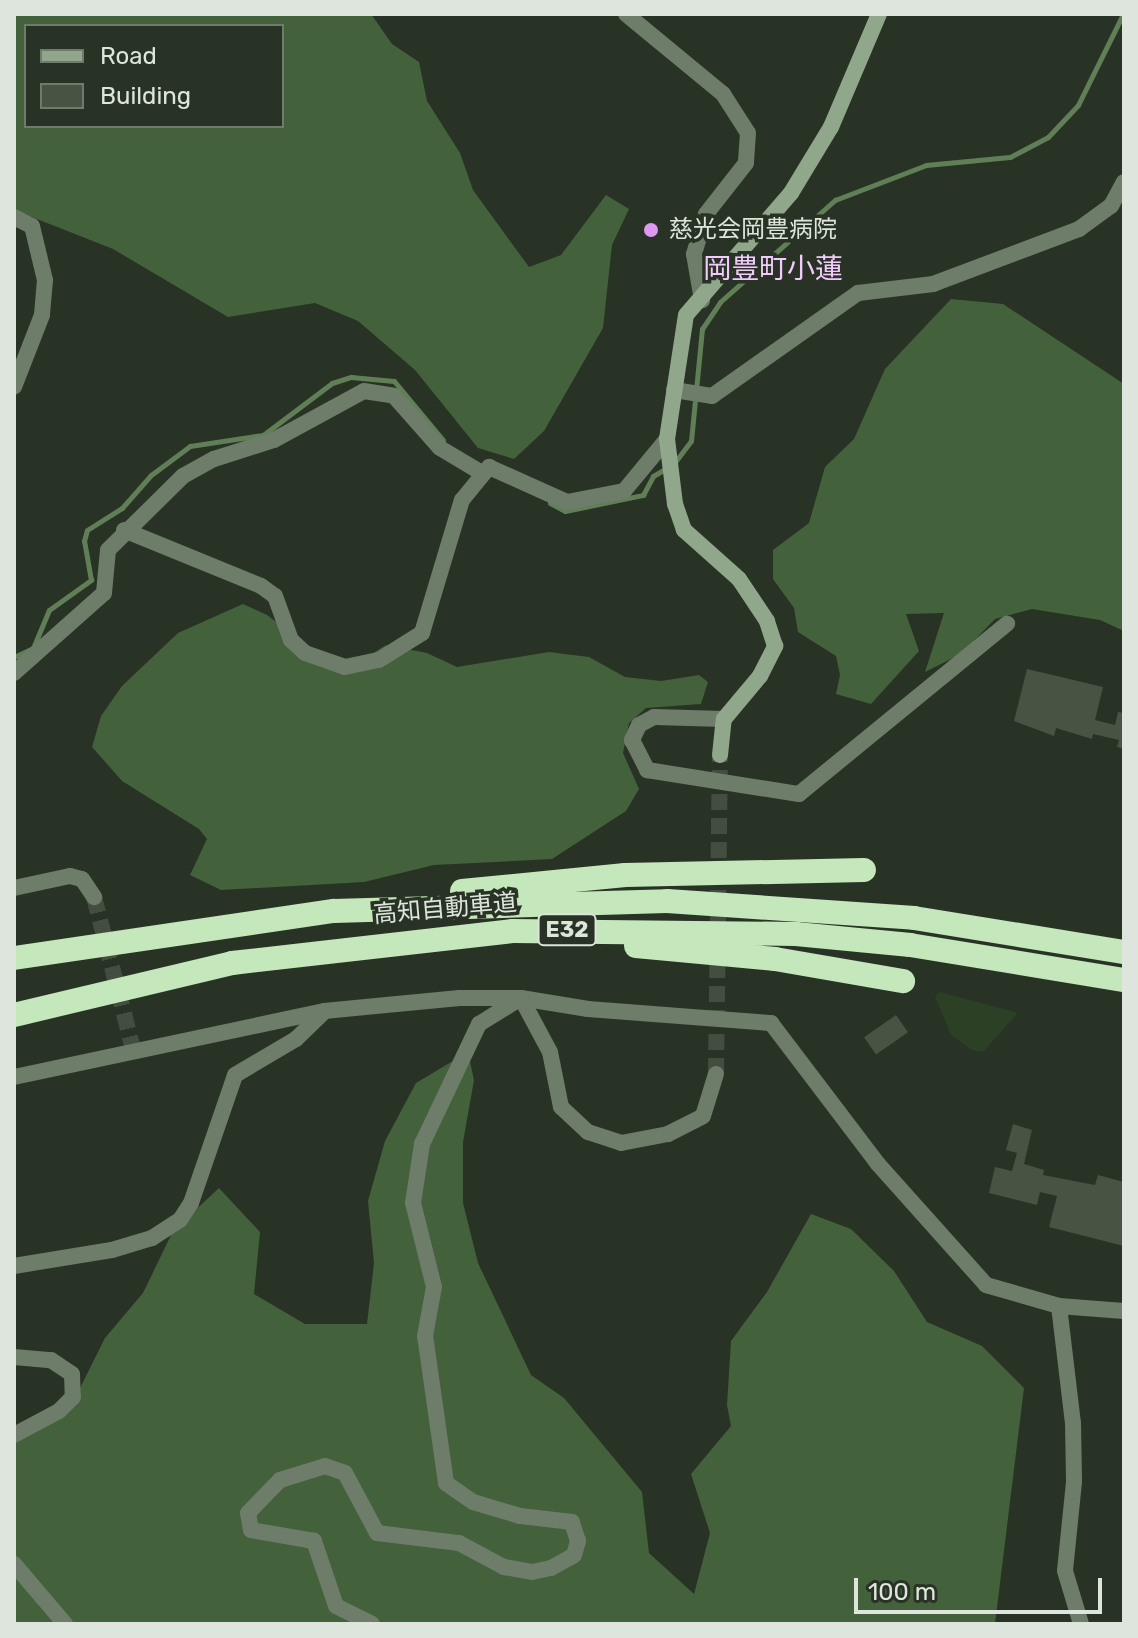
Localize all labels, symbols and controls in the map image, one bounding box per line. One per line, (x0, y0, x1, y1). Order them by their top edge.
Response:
legend (24, 24, 284, 128)
text: Road (100, 42, 157, 70)
text: Building (100, 82, 191, 110)
place label: 慈光会岡豊病院 (669, 216, 837, 244)
marker: 慈光会岡豊病院 (640, 219, 662, 241)
district label: 岡豊町小蓮 (703, 252, 843, 286)
street label: 高知自動車道 (372, 888, 518, 930)
road number: E32 (537, 912, 597, 948)
scale bar (858, 1562, 1106, 1612)
text: 100 m (868, 1578, 936, 1606)

